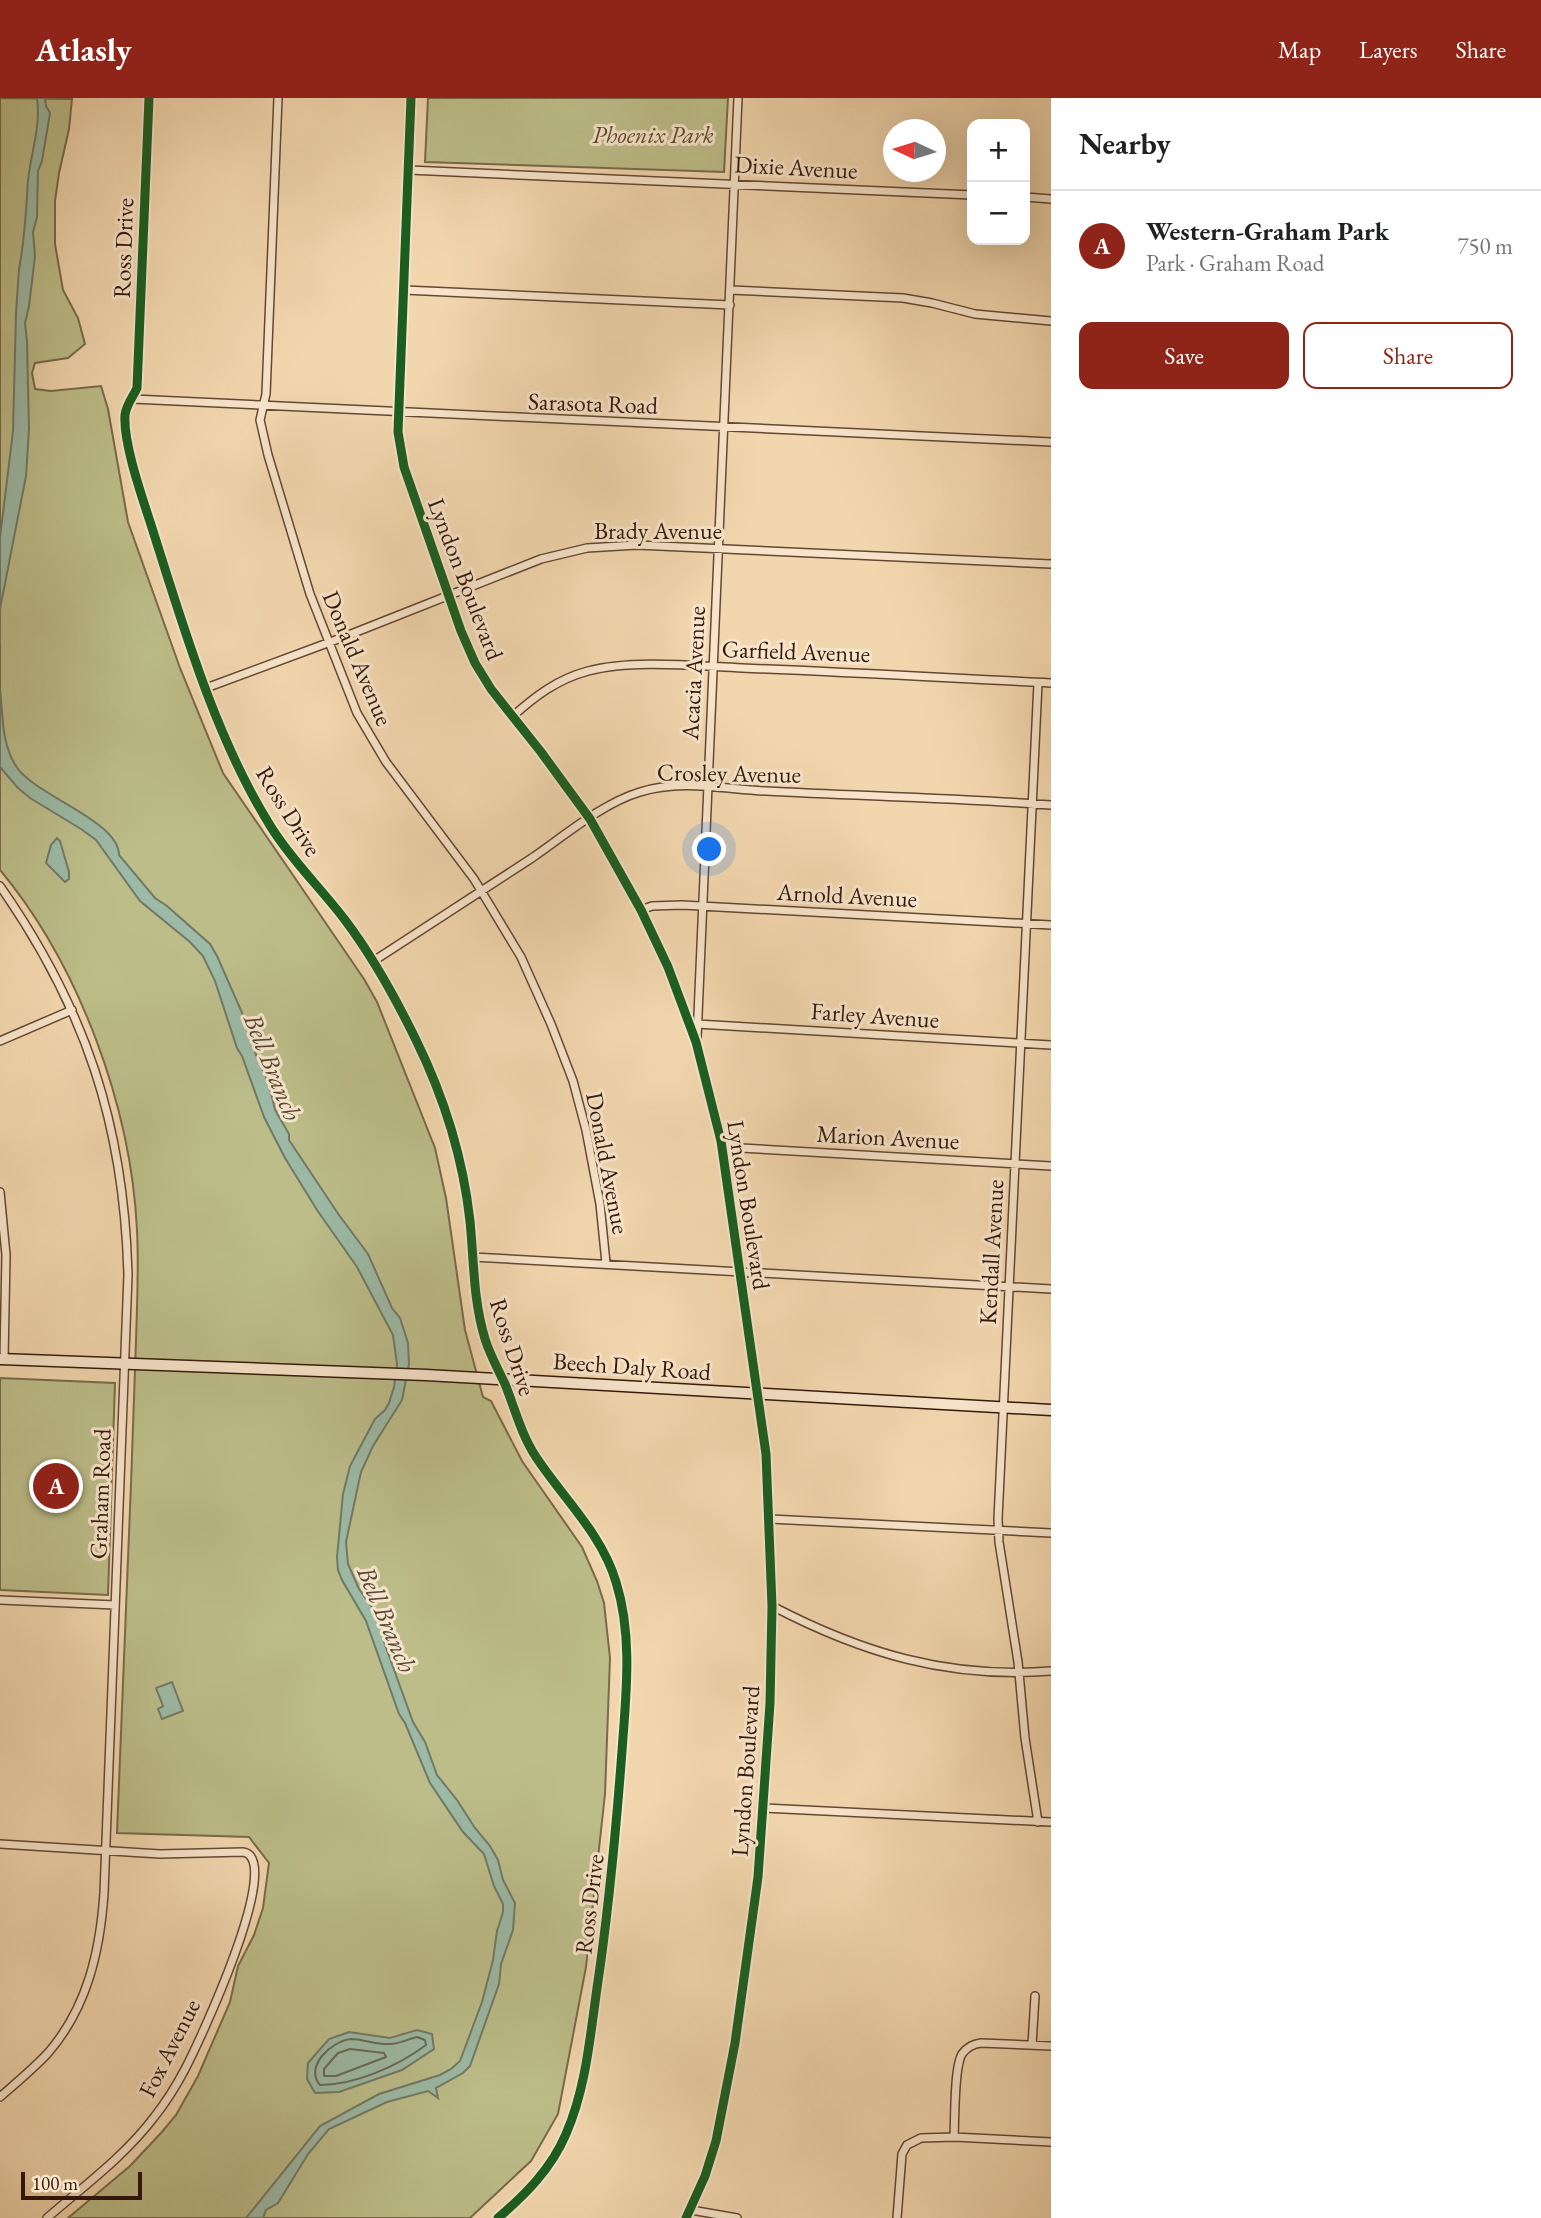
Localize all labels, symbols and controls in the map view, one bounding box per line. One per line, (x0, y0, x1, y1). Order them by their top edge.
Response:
text: Atlasly (35, 28, 132, 71)
text: Map (1278, 34, 1321, 65)
text: Layers (1359, 34, 1418, 65)
text: Share (1456, 34, 1506, 65)
park label: Phoenix Park (592, 119, 714, 150)
north arrow (883, 119, 946, 182)
map controls (967, 119, 1030, 245)
button: + (967, 119, 1030, 182)
text: Nearby (1079, 124, 1171, 163)
street label: Dixie Avenue (734, 148, 858, 186)
button: − (967, 182, 1030, 245)
street label: Ross Drive (106, 197, 140, 299)
text: Western-Graham Park (1146, 214, 1389, 248)
text: A (1094, 231, 1110, 261)
text: 750 m (1457, 231, 1513, 261)
text: Park · Graham Road (1146, 248, 1324, 278)
button: Save (1079, 322, 1289, 389)
button: Share (1303, 322, 1513, 389)
street label: Sarasota Road (527, 385, 659, 421)
street label: Lyndon Boulevard (421, 494, 511, 665)
street label: Brady Avenue (594, 515, 722, 546)
street label: Donald Avenue (316, 586, 400, 730)
street label: Acacia Avenue (674, 605, 712, 742)
street label: Garfield Avenue (721, 633, 871, 669)
street label: Crosley Avenue (657, 756, 801, 790)
street label: Ross Drive (249, 760, 329, 862)
your location (692, 832, 726, 866)
street label: Arnold Avenue (775, 876, 918, 914)
street label: Farley Avenue (810, 995, 940, 1035)
water label: Bell Branch (236, 1007, 310, 1126)
street label: Donald Avenue (579, 1089, 637, 1237)
street label: Lyndon Boulevard (720, 1118, 778, 1293)
street label: Marion Avenue (816, 1118, 960, 1156)
street label: Kendall Avenue (972, 1179, 1010, 1325)
street label: Ross Drive (483, 1294, 543, 1400)
street label: Beech Daly Road (552, 1345, 713, 1387)
street label: Graham Road (82, 1427, 118, 1560)
pin: A (33, 1460, 79, 1512)
water label: Bell Branch (349, 1560, 425, 1678)
street label: Lyndon Boulevard (724, 1684, 766, 1857)
street label: Ross Drive (567, 1852, 611, 1956)
street label: Fox Avenue (131, 1993, 207, 2103)
scale bar (21, 2169, 142, 2201)
text: 100 m (32, 2171, 78, 2196)

